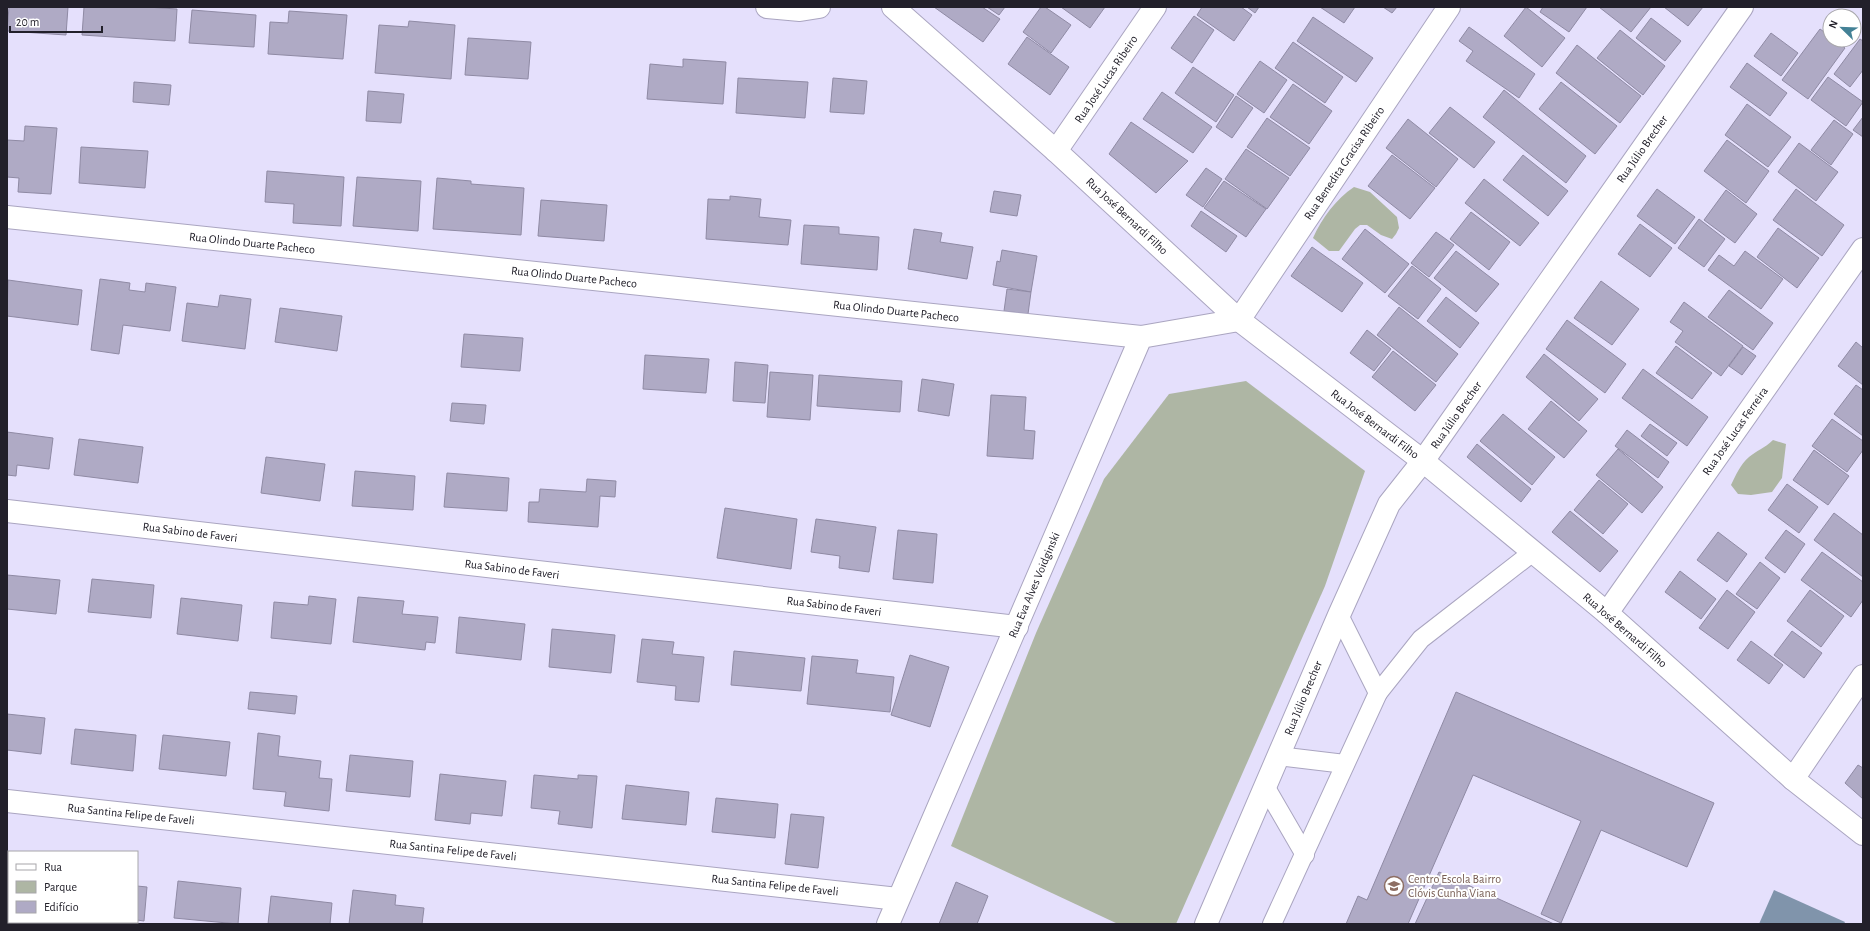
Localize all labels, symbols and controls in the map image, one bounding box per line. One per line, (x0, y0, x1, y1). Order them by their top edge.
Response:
scale bar (10, 8, 102, 34)
north arrow (1822, 8, 1862, 48)
text: 20 m (16, 16, 39, 28)
text: N (1827, 19, 1840, 30)
street label: Rua José Lucas Ribeiro (1072, 33, 1140, 125)
street label: Rua Benedita Gracisa Ribeiro (1302, 104, 1386, 222)
street label: Rua Júlio Brecher (1614, 113, 1670, 185)
street label: Rua José Bernardi Filho (1084, 175, 1170, 257)
street label: Rua Olindo Duarte Pacheco (188, 230, 316, 256)
street label: Rua Olindo Duarte Pacheco (510, 264, 638, 290)
street label: Rua Olindo Duarte Pacheco (832, 298, 960, 324)
street label: Rua Júlio Brecher (1428, 379, 1484, 451)
street label: Rua José Lucas Ferreira (1700, 384, 1770, 477)
street label: Rua José Bernardi Filho (1329, 387, 1421, 461)
street label: Rua Sabino de Faveri (142, 520, 238, 544)
street label: Rua Eva Alves Voidginski (1006, 530, 1062, 640)
street label: Rua Sabino de Faveri (464, 557, 560, 581)
street label: Rua José Bernardi Filho (1581, 590, 1669, 670)
street label: Rua Sabino de Faveri (786, 594, 882, 618)
street label: Rua Júlio Brecher (1282, 659, 1324, 737)
street label: Rua Santina Felipe de Faveli (67, 801, 195, 827)
street label: Rua Santina Felipe de Faveli (389, 837, 517, 863)
legend (8, 851, 138, 923)
text: Rua (44, 861, 63, 873)
street label: Rua Santina Felipe de Faveli (711, 872, 839, 898)
place label: Centro Escola Bairro Clóvis Cunha Viana (1408, 873, 1501, 899)
school or university icon: Centro Escola Bairro Clóvis Cunha Viana (1383, 875, 1405, 897)
text: Parque (44, 881, 77, 893)
text: Edifício (44, 901, 79, 913)

